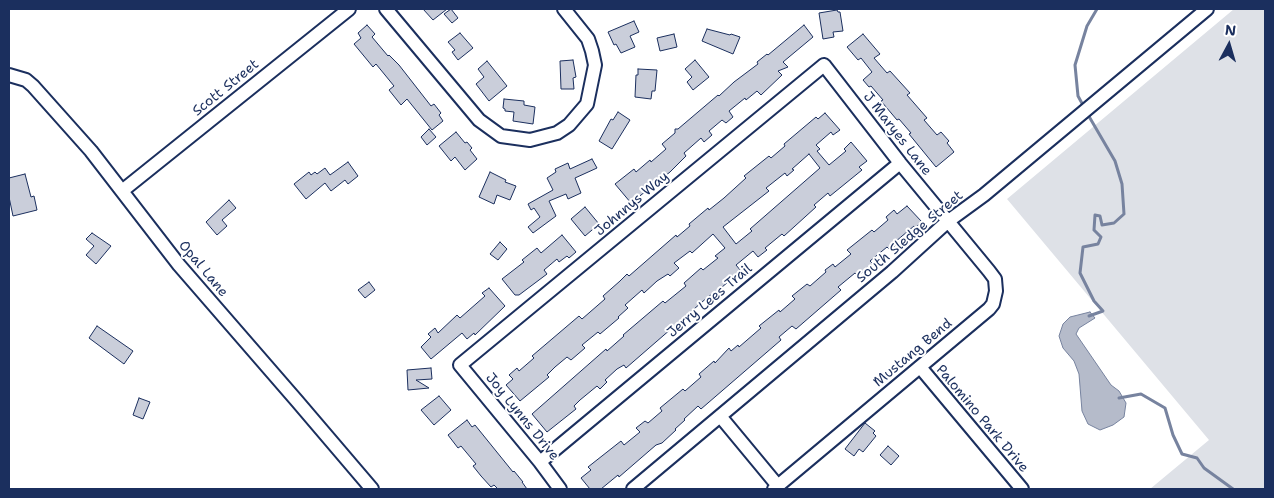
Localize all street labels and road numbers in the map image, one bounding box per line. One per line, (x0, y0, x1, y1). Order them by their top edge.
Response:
street label: Scott Street (189, 56, 263, 120)
street label: J Maryes Lane (859, 89, 935, 179)
street label: Johnnys Way (592, 168, 672, 240)
street label: South Sledge Street (853, 187, 967, 287)
street label: Opal Lane (175, 237, 231, 301)
street label: Jerry Lees Trail (664, 261, 756, 341)
street label: Mustang Bend (870, 315, 956, 391)
street label: Palomino Park Drive (932, 362, 1032, 476)
street label: Joy Lynns Drive (482, 370, 562, 464)

